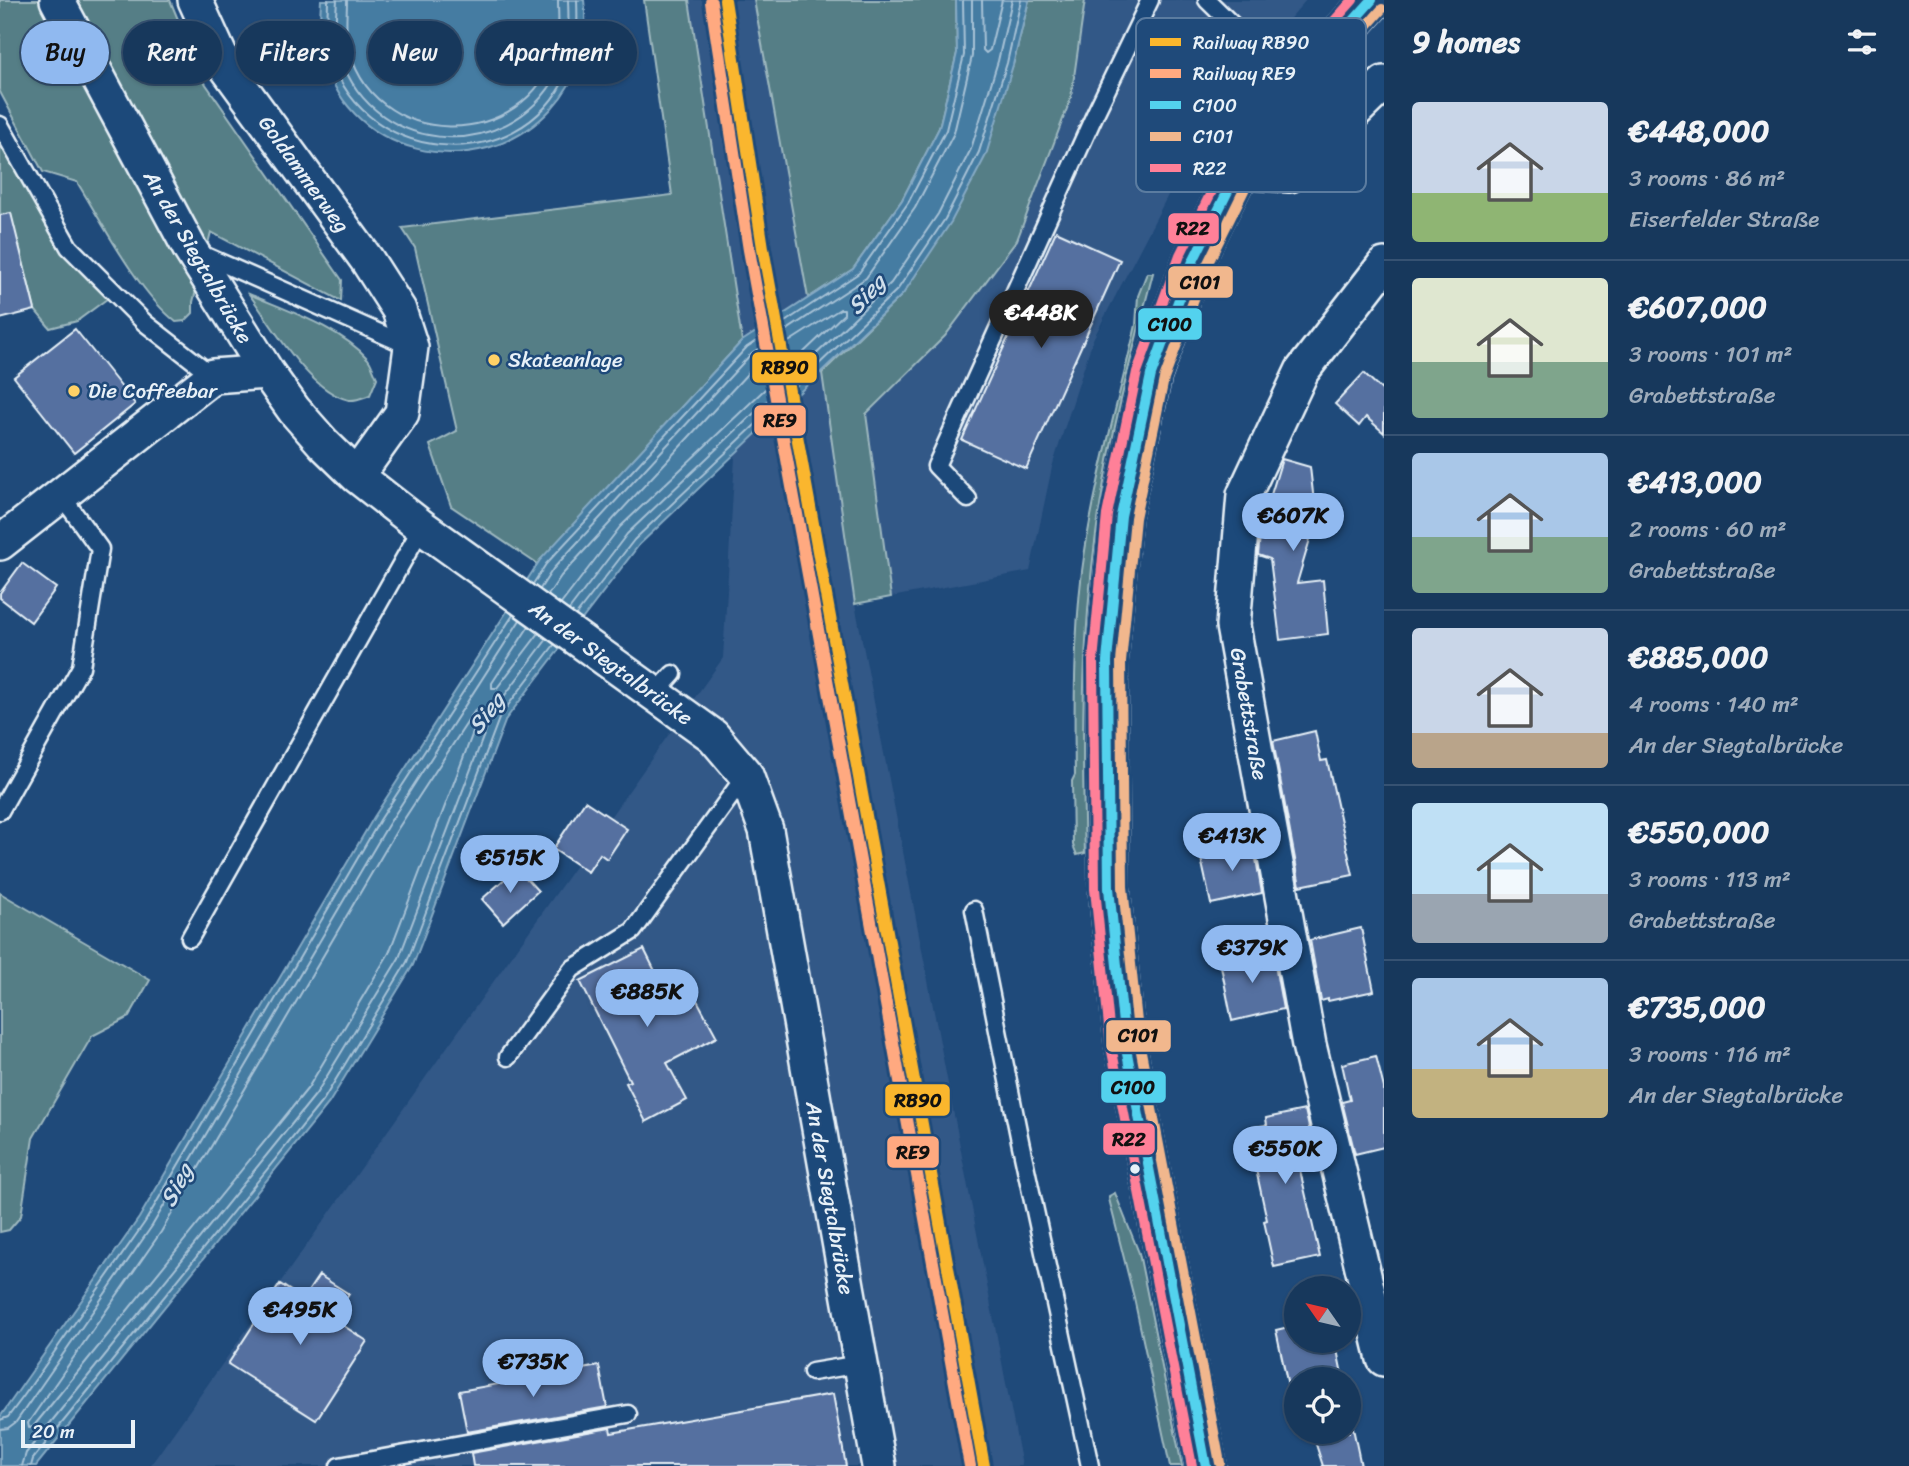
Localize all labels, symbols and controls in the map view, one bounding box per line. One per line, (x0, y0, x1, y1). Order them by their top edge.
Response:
text: 9 homes (1412, 15, 1520, 69)
legend (1136, 18, 1366, 192)
chip: Buy (21, 21, 109, 84)
chip: Rent (123, 21, 222, 84)
chip: Filters (236, 21, 354, 84)
chip: New (368, 21, 462, 84)
chip: Apartment (476, 21, 637, 84)
icon: filters (1843, 23, 1881, 61)
text: Railway RB90 (1193, 26, 1309, 59)
text: Railway RE9 (1193, 57, 1296, 90)
text: C100 (1193, 89, 1237, 122)
text: €448,000 (1629, 104, 1769, 158)
street label: Goldammerweg (248, 107, 360, 241)
text: C101 (1193, 120, 1233, 153)
icon: home (1468, 130, 1552, 214)
text: R22 (1193, 152, 1226, 185)
text: 3 rooms · 86 m² (1629, 158, 1785, 199)
street label: An der Siegtalbrücke (132, 162, 263, 351)
text: Eiserfelder Straße (1629, 199, 1819, 240)
line badge: R22 (1167, 212, 1220, 245)
text: R22 (1175, 212, 1210, 245)
water label: Sieg (836, 262, 898, 324)
line badge: C101 (1167, 265, 1234, 299)
text: C101 (1179, 266, 1220, 299)
text: €607,000 (1629, 280, 1767, 334)
pin: €448K (992, 290, 1090, 350)
text: €448K (1005, 292, 1077, 333)
icon: home (1468, 306, 1552, 390)
line badge: C100 (1137, 307, 1203, 341)
text: C100 (1147, 308, 1192, 341)
text: 3 rooms · 101 m² (1629, 334, 1793, 375)
place label: Skateanlage (508, 341, 623, 379)
line badge: RB90 (751, 351, 818, 384)
text: RB90 (760, 351, 809, 384)
marker: Skateanlage (486, 352, 502, 368)
place label: Die Coffeebar (88, 372, 218, 410)
text: Grabettstraße (1629, 375, 1776, 416)
marker: Die Coffeebar (66, 383, 82, 399)
line badge: RE9 (753, 404, 807, 437)
text: RE9 (762, 404, 797, 437)
text: €413,000 (1629, 455, 1762, 509)
icon: home (1468, 481, 1552, 565)
pin: €607K (1244, 494, 1342, 553)
text: €607K (1258, 495, 1328, 536)
text: 2 rooms · 60 m² (1629, 509, 1787, 550)
text: Grabettstraße (1629, 550, 1776, 591)
street label: An der Siegtalbrücke (520, 590, 701, 736)
text: €885,000 (1629, 630, 1768, 684)
street label: Grabettstraße (1219, 645, 1279, 783)
icon: home (1468, 656, 1552, 740)
water label: Sieg (457, 681, 518, 743)
text: 4 rooms · 140 m² (1629, 684, 1799, 725)
text: An der Siegtalbrücke (1629, 725, 1843, 766)
text: €550,000 (1629, 805, 1770, 859)
pin: €413K (1183, 814, 1281, 873)
text: €413K (1199, 815, 1265, 856)
icon: home (1468, 831, 1552, 915)
pin: €515K (461, 836, 559, 895)
text: €515K (476, 837, 544, 878)
text: 3 rooms · 113 m² (1629, 859, 1791, 900)
text: Grabettstraße (1629, 900, 1776, 941)
pin: €379K (1203, 926, 1301, 985)
text: €379K (1217, 927, 1287, 968)
pin: €885K (598, 970, 696, 1029)
text: €885K (611, 971, 683, 1012)
text: €735,000 (1629, 980, 1766, 1034)
icon: home (1468, 1006, 1552, 1090)
line badge: C101 (1105, 1019, 1172, 1053)
text: C101 (1117, 1019, 1158, 1052)
text: 3 rooms · 116 m² (1629, 1034, 1791, 1075)
line badge: C100 (1100, 1070, 1167, 1104)
text: C100 (1110, 1071, 1155, 1104)
text: An der Siegtalbrücke (1629, 1075, 1843, 1116)
line badge: RB90 (884, 1083, 951, 1117)
text: RB90 (893, 1084, 942, 1117)
street label: An der Siegtalbrücke (794, 1097, 866, 1298)
line badge: R22 (1102, 1122, 1156, 1156)
text: R22 (1111, 1123, 1146, 1156)
pin: €550K (1236, 1126, 1334, 1186)
text: €550K (1249, 1128, 1321, 1169)
line badge: RE9 (886, 1135, 940, 1169)
text: RE9 (895, 1136, 930, 1169)
water label: Sieg (148, 1154, 206, 1214)
unlabelled marker (1128, 1162, 1142, 1176)
north arrow (1284, 1276, 1362, 1353)
map controls (1284, 1276, 1361, 1444)
pin: €495K (251, 1288, 349, 1347)
text: €495K (264, 1289, 336, 1330)
pin: €735K (484, 1340, 582, 1399)
text: €735K (498, 1341, 568, 1382)
button: locate (1284, 1367, 1361, 1444)
text: 20 m (32, 1415, 75, 1448)
scale bar (21, 1417, 135, 1449)

